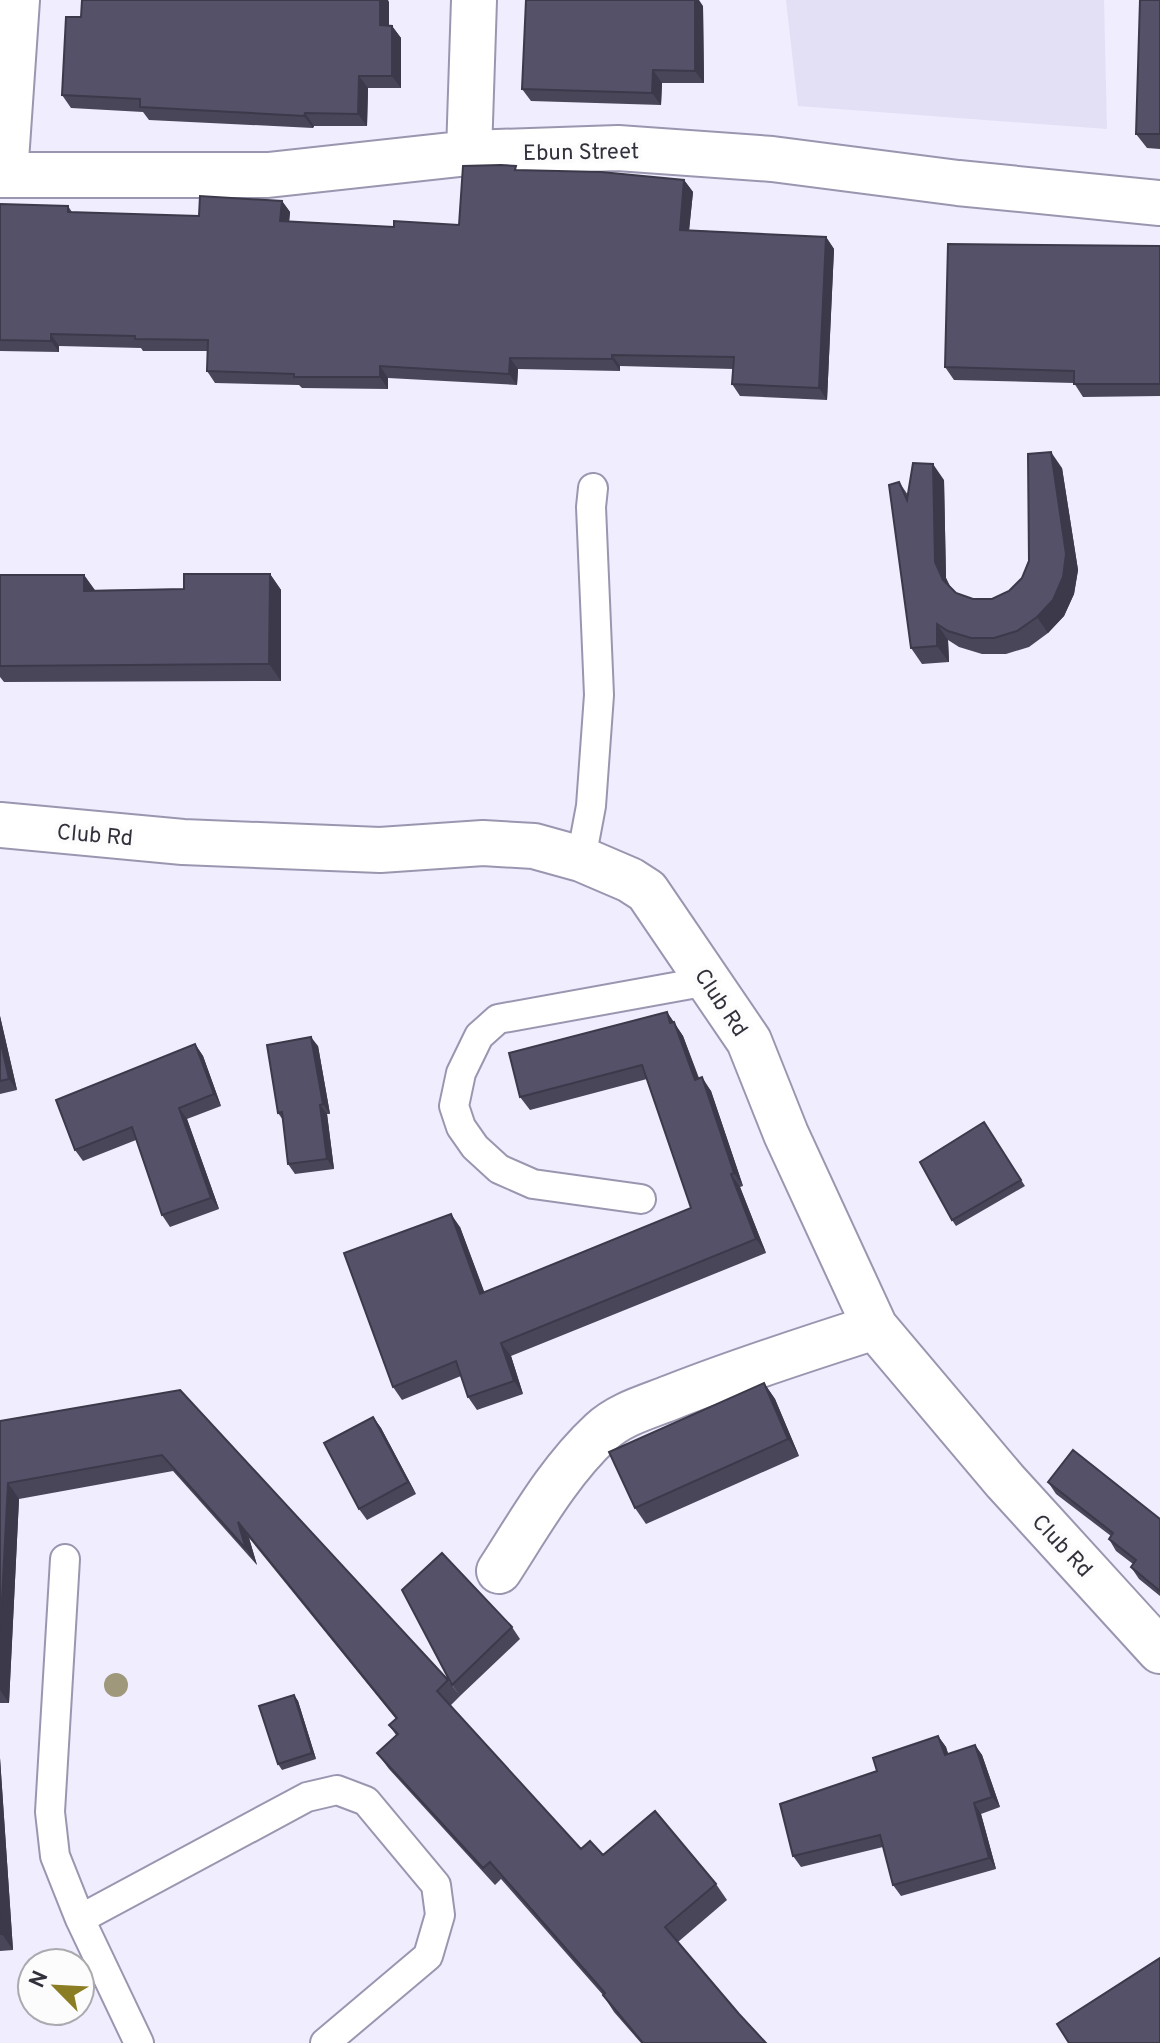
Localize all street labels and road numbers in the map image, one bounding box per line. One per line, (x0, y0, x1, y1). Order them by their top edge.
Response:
street label: Ebun Street (523, 139, 639, 168)
street label: Club Rd (56, 820, 134, 853)
street label: Club Rd (687, 964, 752, 1043)
street label: Club Rd (1025, 1510, 1097, 1584)

